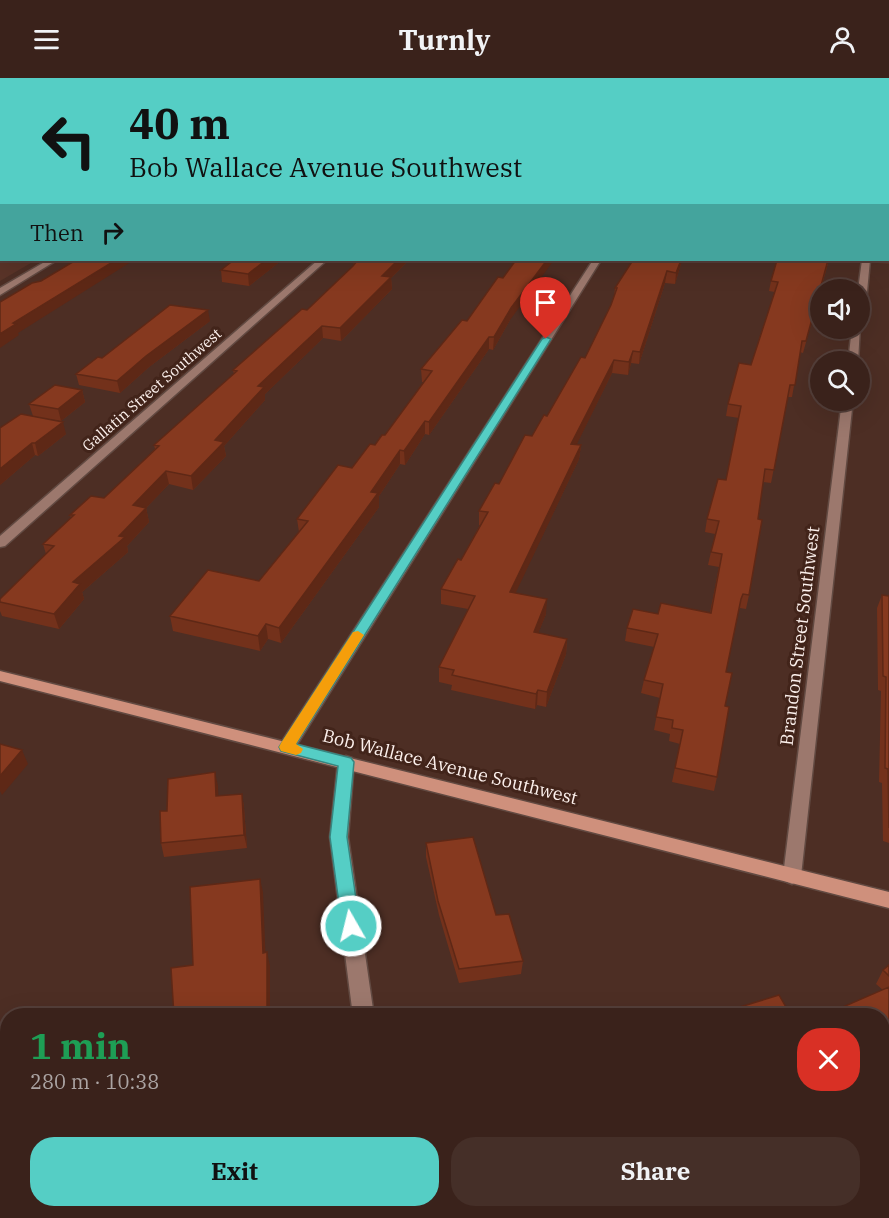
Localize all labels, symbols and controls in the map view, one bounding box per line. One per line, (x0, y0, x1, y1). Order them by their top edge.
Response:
text: Turnly (399, 22, 490, 57)
icon: menu (30, 23, 63, 56)
icon: person (826, 23, 859, 56)
text: 40 m (129, 96, 230, 151)
icon: left (30, 102, 108, 180)
text: Bob Wallace Avenue Southwest (129, 149, 522, 184)
icon: right (96, 216, 129, 249)
text: Then (30, 218, 84, 247)
pin (520, 277, 571, 339)
map controls (810, 279, 870, 411)
button: sound (810, 279, 870, 339)
icon: arrive (529, 286, 562, 319)
street label: Gallatin Street Southwest (78, 324, 225, 455)
button: search (810, 351, 870, 411)
street label: Brandon Street Southwest (775, 525, 824, 747)
street label: Bob Wallace Avenue Southwest (320, 724, 580, 809)
position arrow (319, 894, 383, 958)
text: 1 min (30, 1022, 131, 1069)
button: close (797, 1028, 860, 1091)
text: 280 m · 10:38 (30, 1068, 159, 1095)
button: Exit (30, 1137, 439, 1206)
button: Share (451, 1137, 860, 1206)

